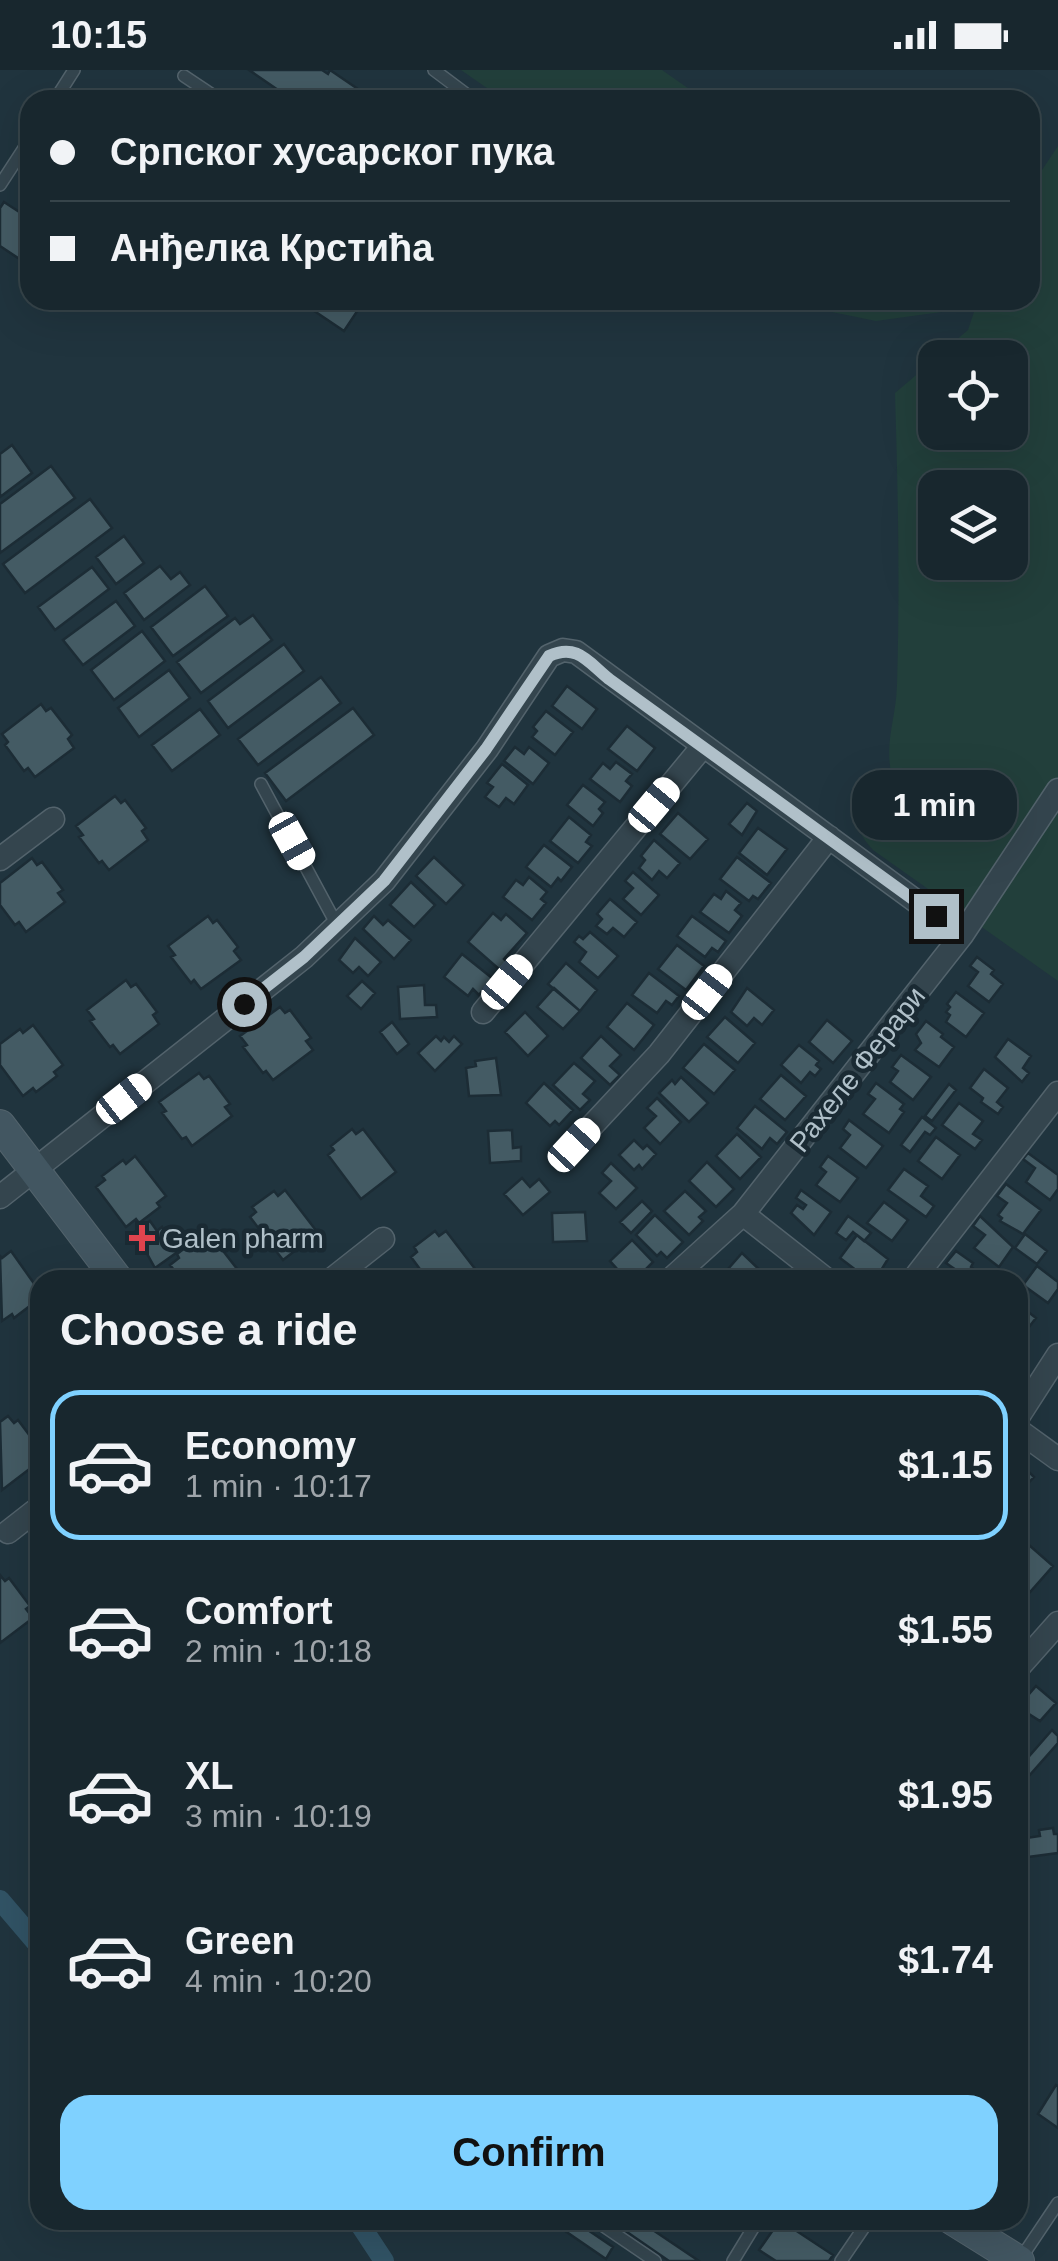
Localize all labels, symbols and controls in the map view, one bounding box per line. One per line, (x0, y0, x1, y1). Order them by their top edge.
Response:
text: 10:15 (50, 14, 147, 56)
text: Српског хусарског пука (110, 131, 554, 173)
text: Анђелка Крстића (110, 227, 433, 269)
map controls (918, 340, 1028, 580)
button: locate (918, 340, 1028, 450)
button: layers (918, 470, 1028, 580)
callout: 1 min (854, 771, 1018, 841)
car (623, 772, 685, 838)
text: 1 min (893, 787, 976, 823)
car (264, 807, 320, 875)
route end (914, 894, 959, 939)
car (476, 949, 538, 1015)
car (677, 959, 737, 1025)
street label: Рахеле Ферари (783, 981, 931, 1158)
route start (222, 982, 267, 1027)
car (91, 1069, 157, 1129)
car (543, 1113, 605, 1177)
place label: Galen pharm (162, 1223, 324, 1254)
marker: Galen pharm (131, 1227, 153, 1249)
text: Choose a ride (60, 1304, 358, 1355)
icon: car (65, 1420, 155, 1510)
text: Economy (185, 1425, 356, 1467)
text: $1.15 (898, 1444, 993, 1486)
text: 1 min · 10:17 (185, 1468, 372, 1504)
icon: car (65, 1585, 155, 1675)
text: Comfort (185, 1590, 333, 1632)
text: $1.55 (898, 1609, 993, 1651)
text: 2 min · 10:18 (185, 1633, 372, 1669)
icon: car (65, 1750, 155, 1840)
text: XL (185, 1755, 234, 1797)
text: $1.95 (898, 1774, 993, 1816)
text: 3 min · 10:19 (185, 1798, 372, 1834)
icon: car (65, 1915, 155, 2005)
text: Green (185, 1920, 295, 1962)
text: $1.74 (898, 1939, 993, 1981)
text: 4 min · 10:20 (185, 1963, 372, 1999)
button: Confirm (60, 2095, 998, 2210)

